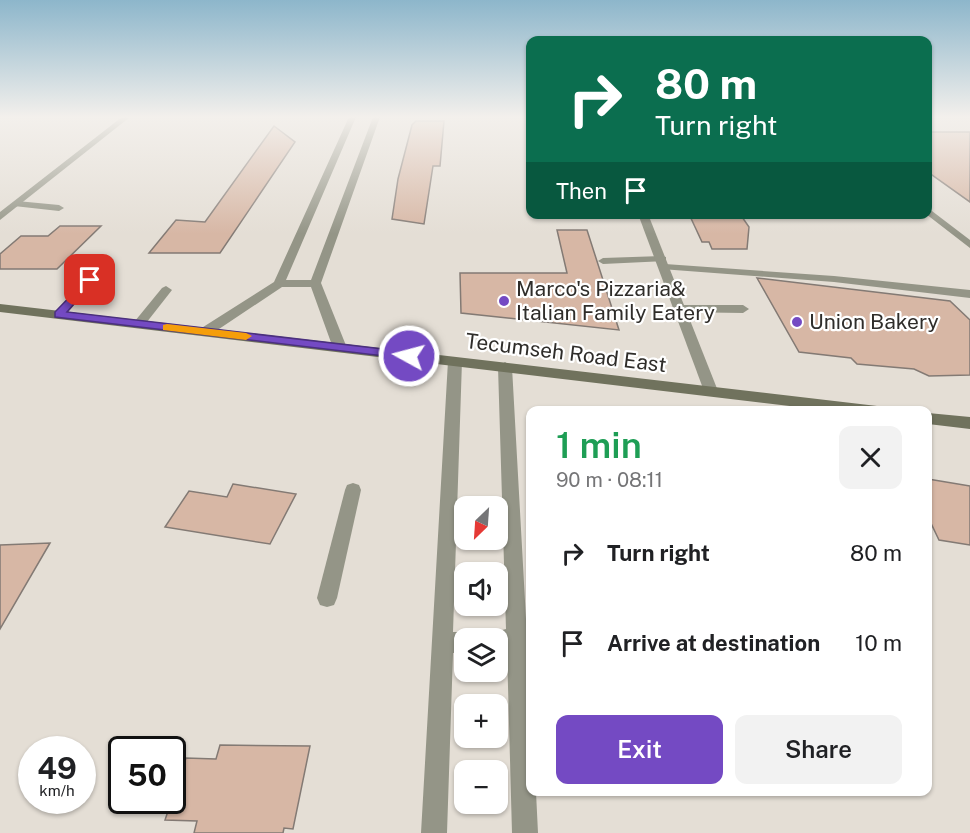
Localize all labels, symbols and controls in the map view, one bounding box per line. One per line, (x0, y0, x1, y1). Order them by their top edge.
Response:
text: 80 m (655, 59, 757, 108)
icon: right (556, 60, 634, 138)
text: Turn right (655, 109, 778, 141)
icon: arrive (619, 174, 652, 207)
text: Then (556, 178, 607, 204)
pin (64, 254, 115, 305)
icon: arrive (73, 263, 106, 296)
place label: Marco's Pizzaria& Italian Family Eatery (516, 276, 715, 325)
marker: Marco's Pizzaria& Italian Family Eatery (497, 294, 511, 308)
place label: Union Bakery (809, 309, 939, 334)
marker: Union Bakery (790, 315, 804, 329)
position arrow (377, 324, 441, 388)
street label: Tecumseh Road East (464, 328, 668, 377)
text: 1 min (556, 424, 642, 466)
button: close (839, 426, 902, 489)
text: 90 m · 08:11 (556, 468, 663, 492)
north arrow (454, 496, 508, 550)
map controls (454, 496, 508, 814)
icon: right (556, 537, 589, 570)
text: Turn right (607, 540, 710, 566)
text: 80 m (850, 540, 902, 566)
button: sound (454, 562, 508, 616)
icon: arrive (556, 627, 589, 660)
button: layers (454, 628, 508, 682)
text: Arrive at destination (607, 630, 820, 656)
text: 10 m (855, 630, 902, 656)
button: + (454, 694, 508, 748)
button: Exit (556, 715, 723, 784)
button: Share (735, 715, 902, 784)
speed limit sign: 50 (108, 736, 186, 814)
text: 49 (37, 750, 77, 786)
button: − (454, 760, 508, 814)
text: km/h (39, 782, 75, 799)

